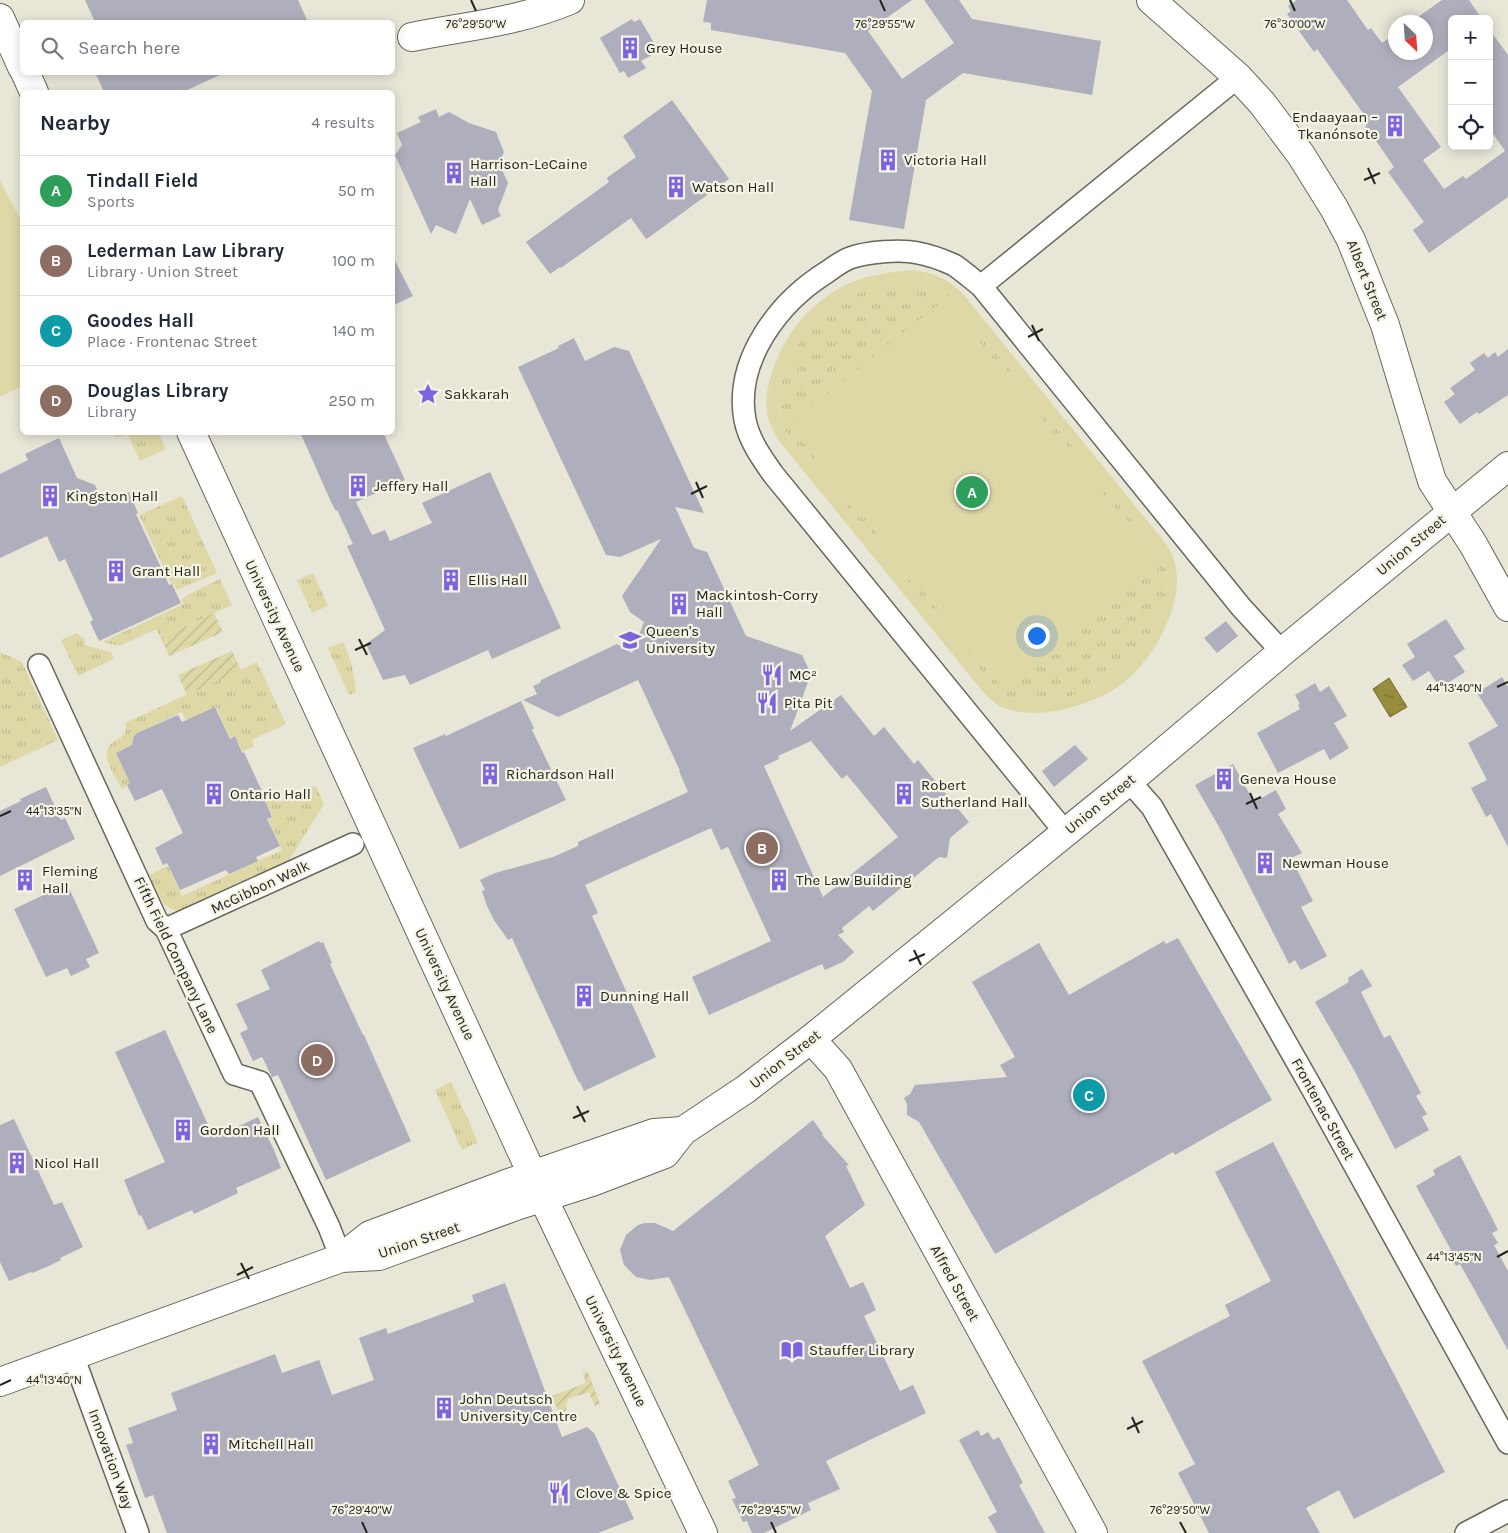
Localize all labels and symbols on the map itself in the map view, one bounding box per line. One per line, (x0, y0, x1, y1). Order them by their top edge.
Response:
north arrow (1388, 15, 1433, 60)
text: 76°29'50"W (446, 17, 506, 31)
text: 76°29'55"W (855, 17, 915, 31)
text: 76°30'00"W (1264, 17, 1326, 31)
building icon: Grey House (617, 35, 643, 61)
place label: Grey House (646, 39, 722, 57)
place label: Endaayaan – Tkanónsote (1292, 108, 1378, 143)
building icon: Endaayaan – Tkanónsote (1382, 113, 1408, 139)
building icon: Victoria Hall (875, 147, 901, 173)
place label: Victoria Hall (904, 151, 987, 169)
place label: Harrison-LeCaine Hall (470, 155, 587, 190)
building icon: Harrison-LeCaine Hall (441, 160, 467, 186)
building icon: Watson Hall (663, 174, 689, 200)
place label: Watson Hall (692, 178, 774, 196)
street label: Albert Street (1343, 237, 1391, 323)
place icon: Sakkarah (415, 381, 441, 407)
place label: Sakkarah (444, 385, 509, 403)
building icon: Jeffery Hall (345, 473, 371, 499)
pin: A (956, 473, 988, 511)
place label: Jeffery Hall (374, 477, 448, 495)
building icon: Kingston Hall (37, 483, 63, 509)
place label: Kingston Hall (66, 487, 158, 505)
street label: Union Street (1373, 510, 1450, 579)
street label: University Avenue (241, 557, 309, 675)
building icon: Grant Hall (103, 558, 129, 584)
place label: Grant Hall (132, 562, 200, 580)
building icon: Ellis Hall (438, 567, 464, 593)
place label: Ellis Hall (468, 571, 527, 589)
place label: Mackintosh-Corry Hall (696, 586, 818, 621)
building icon: Mackintosh-Corry Hall (666, 591, 692, 617)
place label: Queen's University (646, 622, 715, 657)
your location (1024, 623, 1050, 649)
school or university icon: Queen's University (617, 627, 643, 653)
restaurant icon: MC² (759, 662, 785, 688)
place label: MC² (789, 666, 817, 684)
text: 44°13'40"N (1426, 681, 1482, 695)
restaurant icon: Pita Pit (754, 690, 780, 716)
place label: Pita Pit (784, 694, 833, 712)
building icon: Richardson Hall (477, 761, 503, 787)
place label: Richardson Hall (506, 765, 614, 783)
building icon: Geneva House (1211, 766, 1237, 792)
street label: Union Street (1061, 770, 1139, 838)
place label: Geneva House (1240, 770, 1336, 788)
place label: Robert Sutherland Hall (921, 776, 1028, 811)
building icon: Ontario Hall (201, 781, 227, 807)
building icon: Robert Sutherland Hall (891, 781, 917, 807)
place label: Ontario Hall (230, 785, 311, 803)
text: 44°13'35"N (26, 804, 82, 818)
pin: B (746, 829, 778, 867)
building icon: Newman House (1252, 850, 1278, 876)
place label: Newman House (1282, 854, 1389, 872)
street label: McGibbon Walk (208, 856, 312, 918)
place label: Fleming Hall (42, 862, 98, 897)
building icon: Fleming Hall (12, 867, 38, 893)
building icon: The Law Building (766, 867, 792, 893)
place label: The Law Building (796, 871, 912, 889)
street label: Fifth Field Company Lane (130, 874, 222, 1036)
street label: University Avenue (411, 925, 479, 1043)
building icon: Dunning Hall (571, 983, 597, 1009)
place label: Dunning Hall (600, 987, 689, 1005)
street label: Union Street (746, 1025, 824, 1092)
pin: D (301, 1041, 333, 1079)
street label: Frontenac Street (1288, 1055, 1359, 1163)
pin: C (1073, 1076, 1105, 1114)
building icon: Gordon Hall (170, 1117, 196, 1143)
place label: Gordon Hall (200, 1121, 280, 1139)
building icon: Nicol Hall (4, 1150, 30, 1176)
place label: Nicol Hall (34, 1154, 99, 1172)
street label: Union Street (376, 1217, 463, 1262)
street label: Alfred Street (927, 1242, 984, 1325)
text: 44°13'45"N (1426, 1250, 1482, 1264)
street label: University Avenue (581, 1292, 651, 1410)
library icon: Stauffer Library (779, 1337, 805, 1363)
place label: Stauffer Library (809, 1341, 914, 1359)
text: 44°13'40"N (26, 1373, 82, 1387)
place label: John Deutsch University Centre (460, 1390, 577, 1425)
building icon: John Deutsch University Centre (431, 1395, 457, 1421)
street label: Innovation Way (85, 1406, 137, 1512)
building icon: Mitchell Hall (198, 1431, 224, 1457)
place label: Mitchell Hall (228, 1435, 314, 1453)
restaurant icon: Clove & Spice (546, 1480, 572, 1506)
place label: Clove & Spice (576, 1484, 671, 1502)
text: 76°29'40"W (332, 1503, 392, 1517)
text: 76°29'45"W (741, 1503, 801, 1517)
text: 76°29'50"W (1150, 1503, 1210, 1517)

